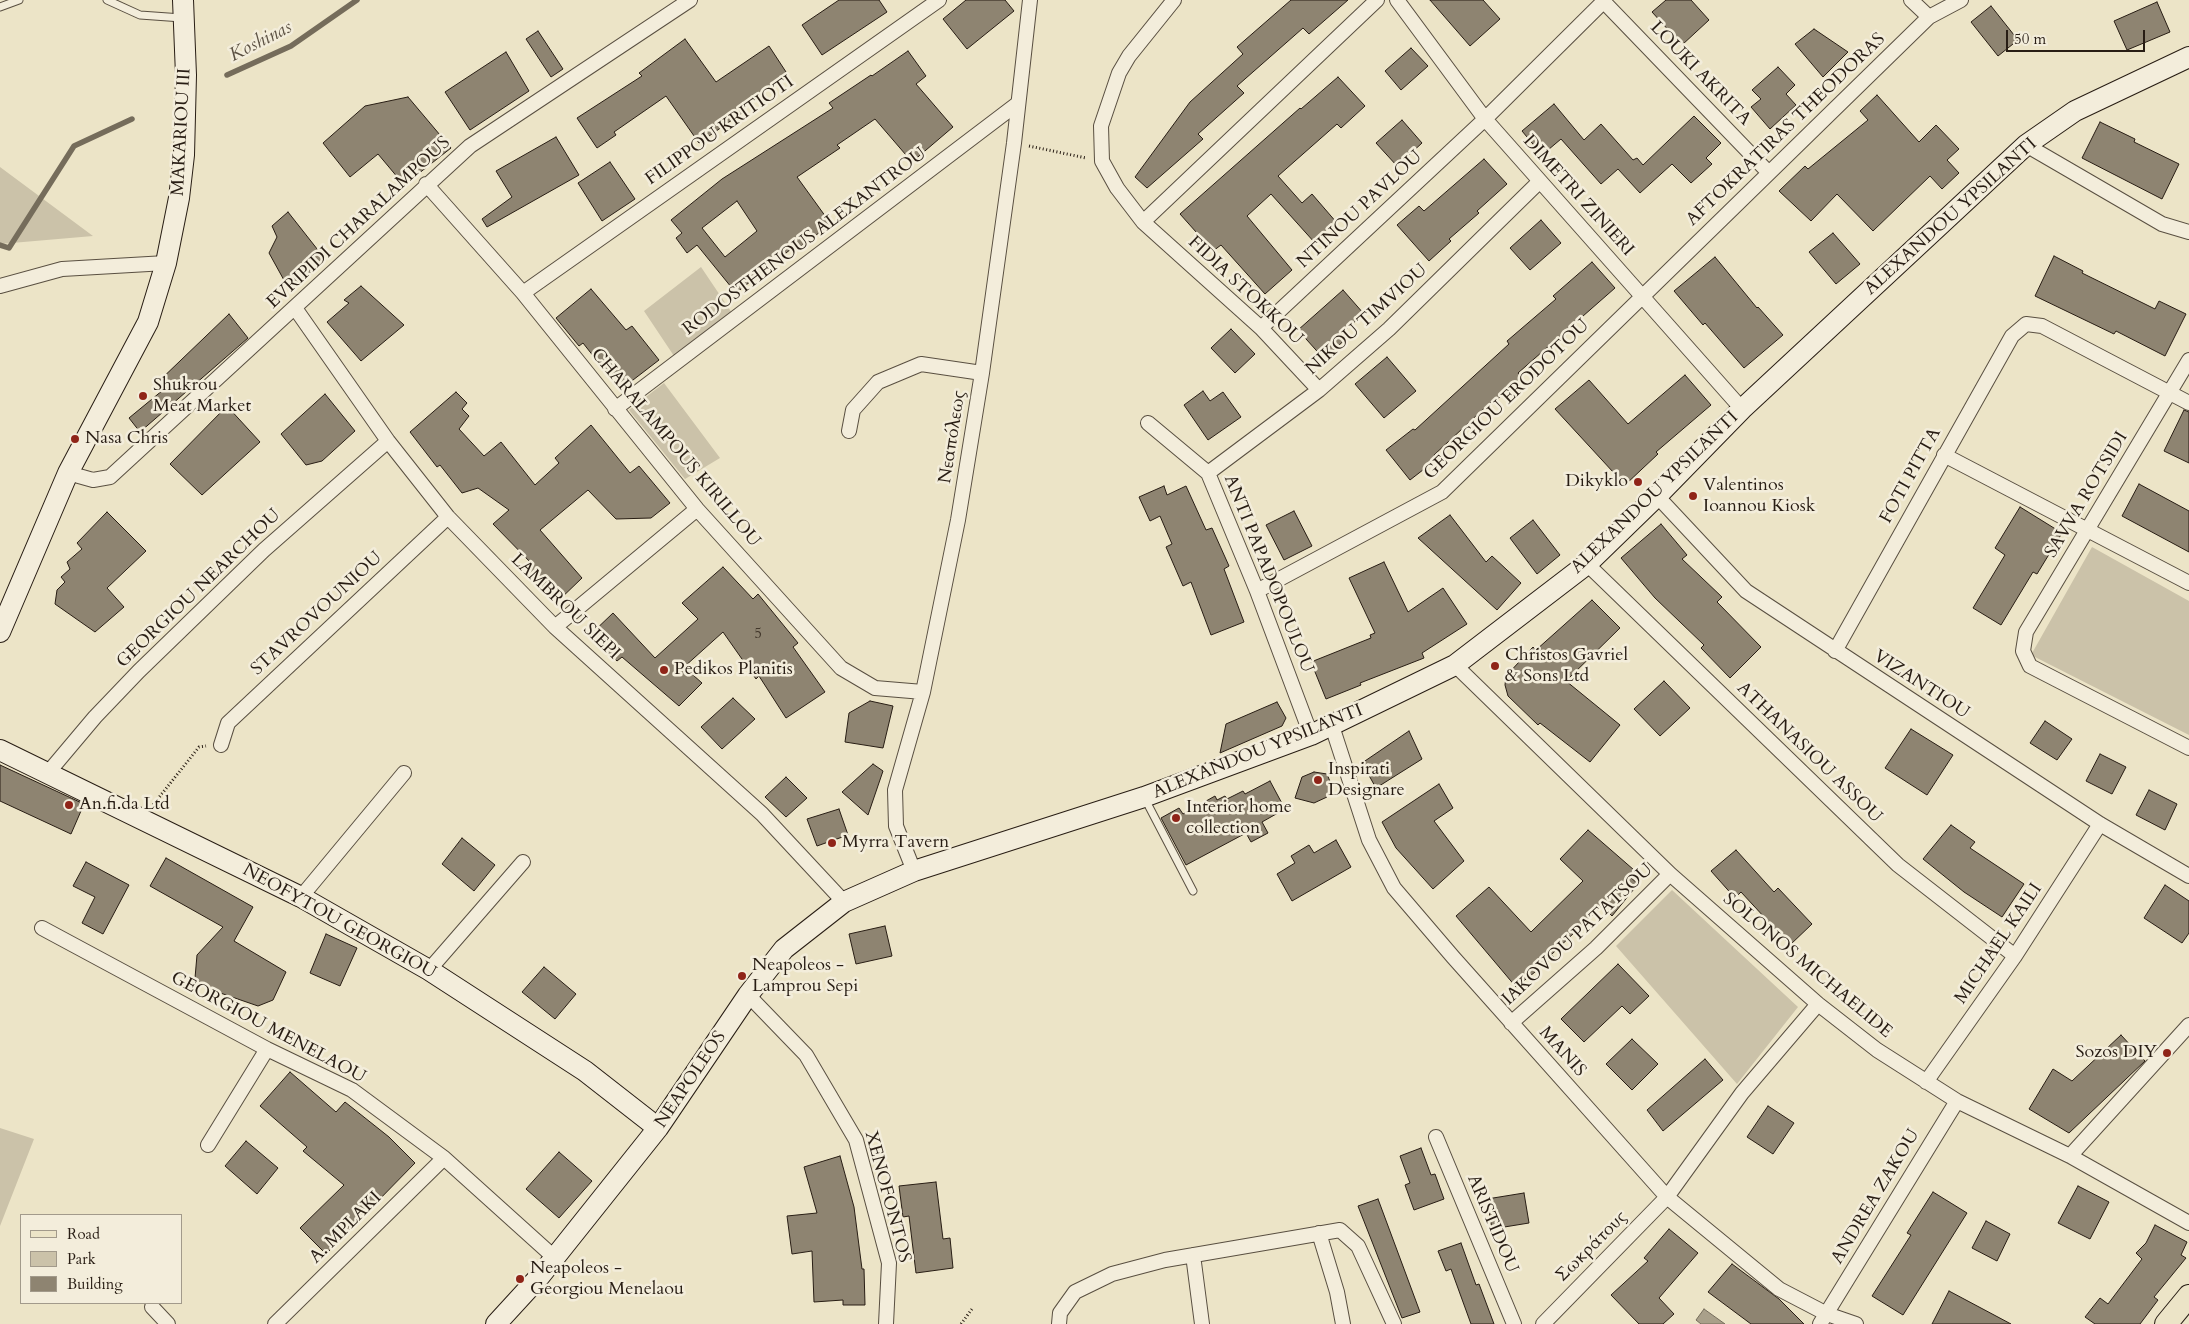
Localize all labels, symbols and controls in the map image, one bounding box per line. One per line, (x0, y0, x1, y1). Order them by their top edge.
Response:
water label: Koshinas (226, 17, 296, 67)
street label: LOUKI AKRITA (1645, 17, 1755, 131)
scale bar (2009, 20, 2148, 52)
street label: AFTOKRATIRAS THEODORAS (1682, 29, 1890, 231)
text: 50 m (2014, 29, 2046, 49)
street label: MAKARIOU III (168, 67, 196, 197)
street label: FILIPPOU KRITIOTI (642, 72, 798, 190)
street label: DIMETRI ZINIERI (1518, 131, 1638, 261)
street label: EVRIPIDI CHARALAMPOUS (263, 132, 455, 314)
street label: ALEXANDOU YPSILANTI (1860, 134, 2042, 300)
street label: RODOSTHENOUS ALEXANTROU (679, 143, 931, 341)
street label: NTINOU PAVLOU (1293, 147, 1427, 273)
street label: FIDIA STOKKOU (1183, 232, 1307, 350)
street label: NIKOU TIMVIOU (1302, 260, 1432, 380)
street label: GEORGIOU ERODOTOU (1420, 315, 1594, 485)
street label: CHARALAMPOUS KIRILLOU (586, 344, 764, 552)
place label: Shukrou Meat Market (153, 375, 251, 418)
street label: Νεαπόλεως (935, 389, 971, 485)
marker: Shukrou Meat Market (137, 390, 149, 402)
street label: ALEXANDOU YPSILANTI (1567, 407, 1743, 579)
street label: FOTI PITTA (1876, 424, 1946, 528)
place label: Nasa Chris (85, 428, 168, 450)
street label: SAVVA ROTSIDI (2041, 428, 2133, 562)
marker: Nasa Chris (69, 433, 81, 445)
place label: Dikyklo (1565, 471, 1628, 493)
street label: ANTI PAPADOPOULOU (1218, 472, 1318, 676)
place label: Valentinos Ioannou Kiosk (1703, 475, 1815, 518)
marker: Dikyklo (1632, 476, 1644, 488)
marker: Valentinos Ioannou Kiosk (1687, 490, 1699, 502)
street label: GEORGIOU NEARCHOU (112, 505, 286, 673)
street label: STAVROVOUNIOU (247, 548, 387, 680)
street label: LAMBROU SIEPI (506, 549, 624, 665)
house number: 5 (754, 626, 762, 644)
place label: Christos Gavriel & Sons Ltd (1505, 645, 1628, 688)
street label: VIZANTIOU (1869, 646, 1973, 724)
place label: Pedikos Planitis (674, 659, 793, 681)
marker: Christos Gavriel & Sons Ltd (1489, 660, 1501, 672)
marker: Pedikos Planitis (658, 664, 670, 676)
street label: ATHANASIOU ASSOU (1732, 678, 1886, 828)
street label: ALEXANDOU YPSILANTI (1150, 700, 1366, 804)
place label: Inspirati Designare (1328, 759, 1405, 802)
marker: Inspirati Designare (1312, 774, 1324, 786)
place label: An.fi.da Ltd (79, 794, 170, 816)
place label: Interior home collection (1186, 797, 1292, 840)
marker: An.fi.da Ltd (63, 799, 75, 811)
marker: Interior home collection (1170, 812, 1182, 824)
place label: Myrra Tavern (842, 832, 949, 854)
marker: Myrra Tavern (826, 837, 838, 849)
street label: NEOFYTOU GEORGIOU (238, 860, 440, 984)
street label: IAKOVOU PATATSOU (1498, 860, 1658, 1010)
street label: MICHAEL KAILI (1951, 880, 2047, 1008)
street label: SOLONOS MICHAELIDE (1718, 889, 1896, 1043)
place label: Neapoleos - Lamprou Sepi (752, 955, 858, 998)
street label: GEORGIOU MENELAOU (167, 967, 369, 1089)
marker: Neapoleos - Lamprou Sepi (736, 970, 748, 982)
street label: MANIS (1534, 1022, 1590, 1082)
street label: NEAPOLEOS (651, 1028, 731, 1132)
place label: Sozos DIY (2075, 1042, 2157, 1064)
marker: Sozos DIY (2161, 1047, 2173, 1059)
street label: ANDREA ZAKOU (1827, 1126, 1925, 1268)
street label: XENOFONTOS (859, 1129, 915, 1265)
street label: ARISTIDOU (1462, 1172, 1522, 1276)
street label: A. MPLAKI (305, 1187, 387, 1269)
street label: Σωκράτους (1552, 1207, 1632, 1287)
legend (20, 1214, 182, 1304)
text: Road (67, 1224, 100, 1244)
text: Park (67, 1249, 96, 1269)
place label: Neapoleos - Georgiou Menelaou (530, 1258, 684, 1300)
marker: Neapoleos - Georgiou Menelaou (514, 1273, 526, 1285)
text: Building (67, 1274, 123, 1294)

